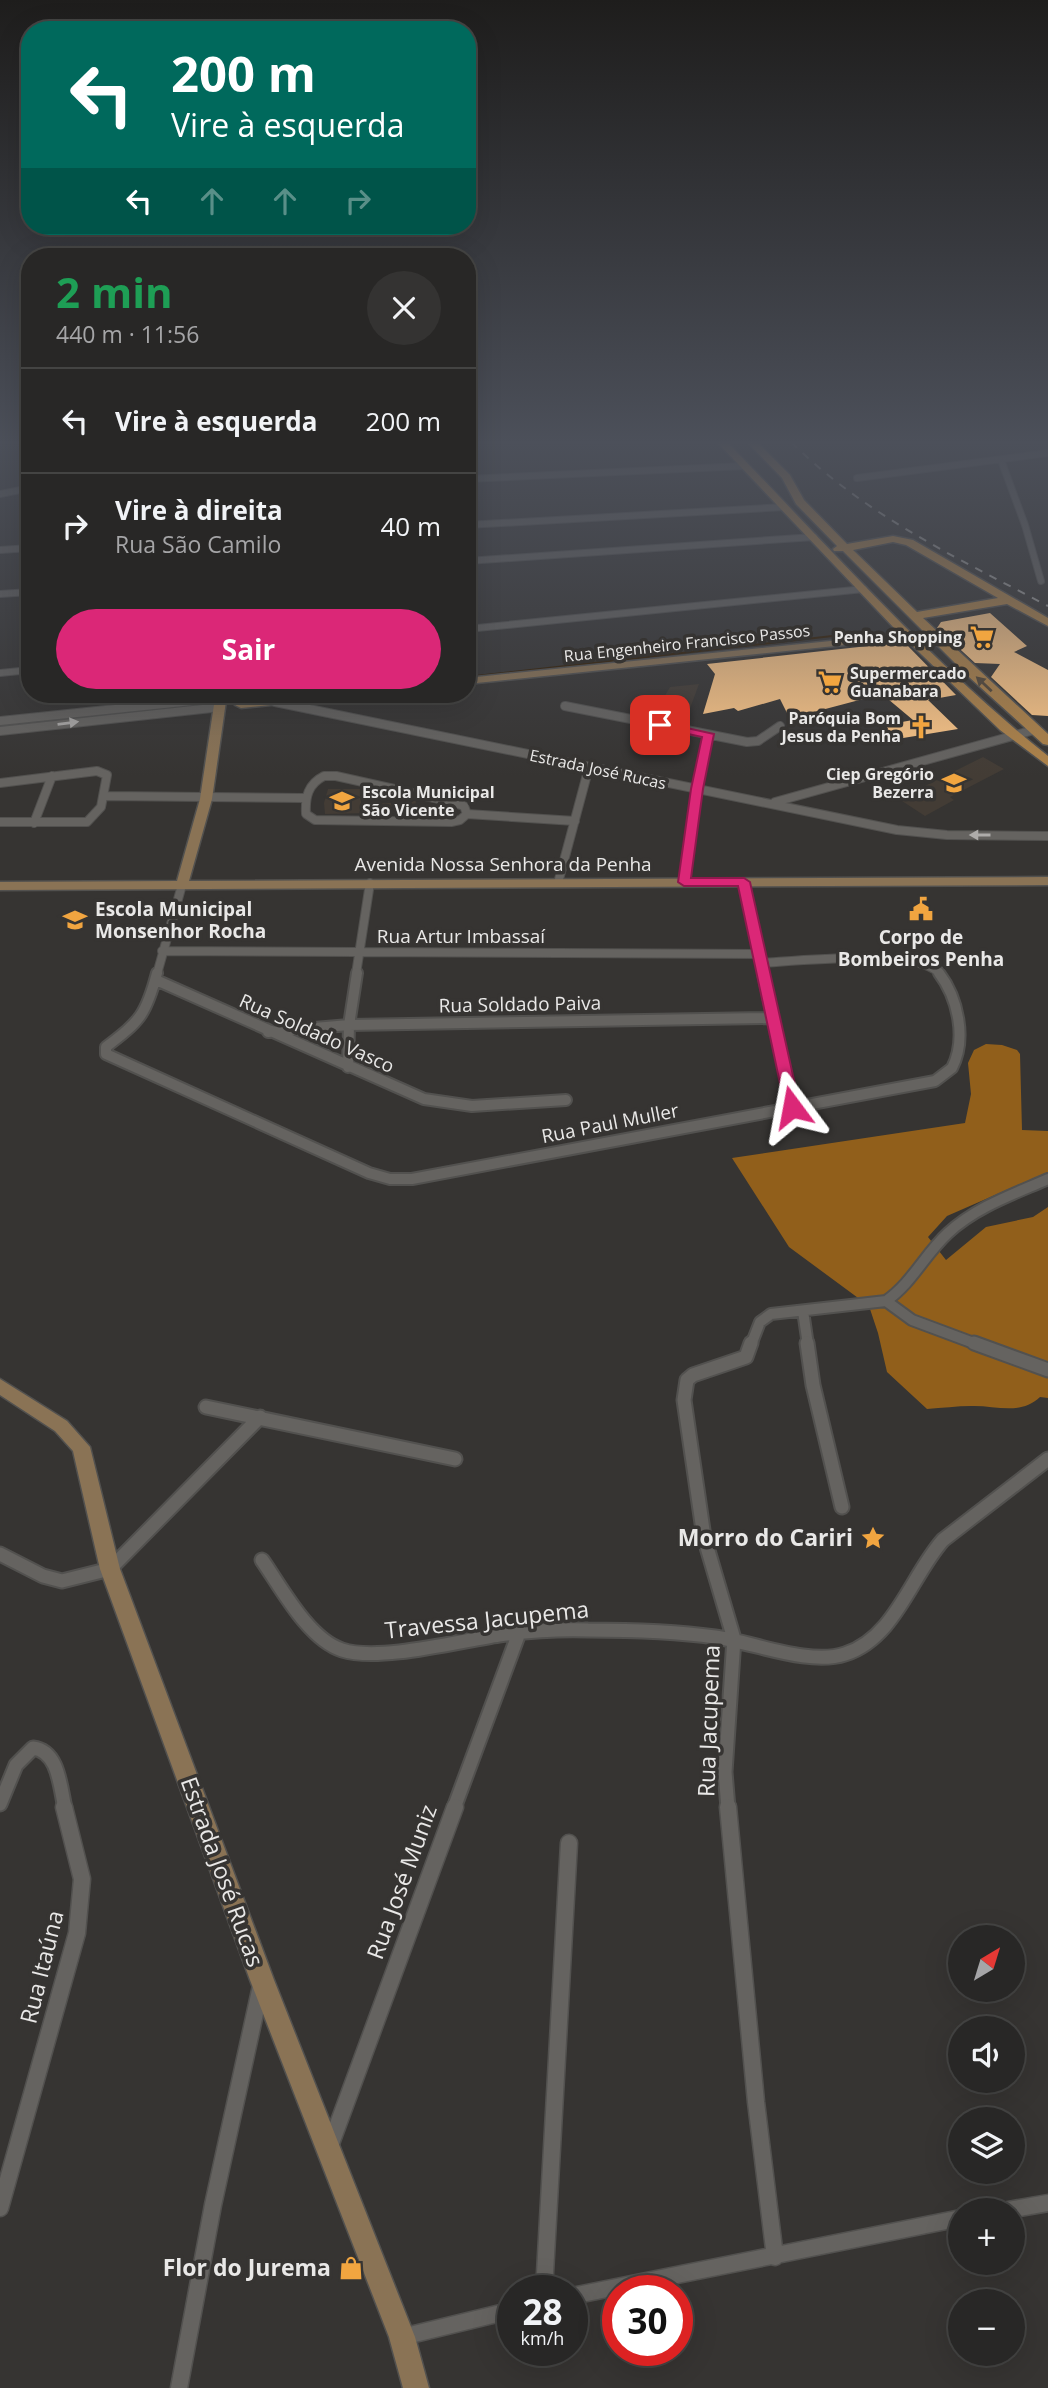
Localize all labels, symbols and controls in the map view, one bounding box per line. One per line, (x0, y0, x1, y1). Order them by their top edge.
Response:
text: 200 m (171, 40, 316, 106)
icon: left (56, 49, 147, 140)
text: Vire à esquerda (171, 103, 404, 146)
icon: left (120, 182, 158, 220)
icon: ahead (193, 182, 231, 220)
icon: ahead (266, 182, 304, 220)
icon: right (339, 182, 377, 220)
text: 2 min (56, 263, 173, 320)
button: close (367, 271, 441, 345)
text: 440 m · 11:56 (56, 318, 199, 350)
icon: left (56, 402, 94, 440)
text: Vire à esquerda (115, 403, 317, 439)
text: 200 m (366, 403, 441, 439)
text: Vire à direita (115, 492, 283, 528)
icon: right (56, 507, 94, 545)
text: 40 m (380, 508, 441, 544)
text: Rua São Camilo (115, 528, 281, 560)
button: Sair (56, 609, 441, 689)
street label: Rua Engenheiro Francisco Passos (563, 619, 811, 667)
supermarket icon: Penha Shopping (968, 623, 996, 651)
place label: Penha Shopping (834, 626, 962, 648)
place label: Supermercado Guanabara (850, 662, 967, 702)
supermarket icon: Supermercado Guanabara (816, 668, 844, 696)
one-way arrow (975, 676, 993, 692)
pin (630, 695, 690, 755)
icon: arrive (641, 706, 679, 744)
place label: Paróquia Bom Jesus da Penha (780, 707, 901, 747)
church icon: Paróquia Bom Jesus da Penha (907, 713, 935, 741)
one-way arrow (57, 717, 79, 728)
street label: Estrada José Rucas (528, 744, 668, 794)
place label: Ciep Gregório Bezerra (826, 763, 934, 803)
school or university icon: Ciep Gregório Bezerra (940, 769, 968, 797)
place label: Escola Municipal São Vicente (362, 781, 495, 821)
school or university icon: Escola Municipal São Vicente (328, 787, 356, 815)
one-way arrow (969, 829, 991, 841)
street label: Avenida Nossa Senhora da Penha (354, 851, 652, 877)
public building icon: Corpo de Bombeiros Penha (907, 895, 935, 923)
place label: Escola Municipal Monsenhor Rocha (95, 896, 266, 944)
school or university icon: Escola Municipal Monsenhor Rocha (61, 906, 89, 934)
street label: Rua Artur Imbassaí (377, 923, 546, 949)
place label: Corpo de Bombeiros Penha (838, 924, 1004, 972)
street label: Rua Soldado Vasco (235, 987, 399, 1079)
street label: Rua Soldado Paiva (439, 990, 601, 1018)
position arrow (755, 1070, 829, 1144)
street label: Rua Paul Muller (539, 1097, 681, 1149)
place label: Morro do Cariri (678, 1521, 853, 1553)
place icon: Morro do Cariri (859, 1524, 887, 1552)
street label: Travessa Jacupema (383, 1592, 591, 1646)
street label: Rua Jacupema (689, 1644, 727, 1798)
street label: Estrada José Rucas (174, 1772, 272, 1971)
street label: Rua José Muniz (358, 1800, 444, 1963)
street label: Rua Itaúna (12, 1907, 71, 2027)
north arrow (948, 1925, 1026, 2002)
map controls (948, 1925, 1025, 2366)
button: sound (948, 2016, 1025, 2093)
button: layers (948, 2107, 1025, 2184)
button: + (948, 2198, 1025, 2275)
place label: Flor do Jurema (163, 2251, 331, 2283)
shop icon: Flor do Jurema (337, 2254, 365, 2282)
speed limit sign: 30 (602, 2275, 693, 2366)
text: 28 (522, 2288, 563, 2335)
button: − (948, 2289, 1025, 2366)
text: km/h (521, 2326, 564, 2350)

